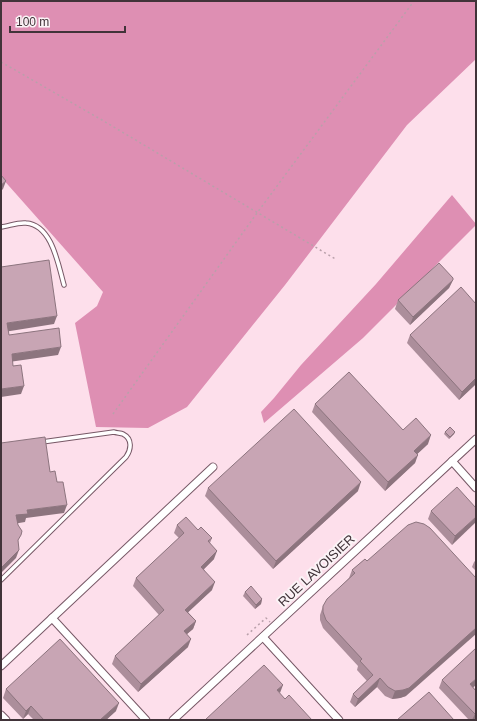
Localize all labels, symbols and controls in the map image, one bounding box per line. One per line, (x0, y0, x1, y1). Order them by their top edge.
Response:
scale bar (10, 8, 125, 34)
text: 100 m (16, 15, 49, 29)
street label: RUE LAVOISIER (275, 531, 358, 610)

